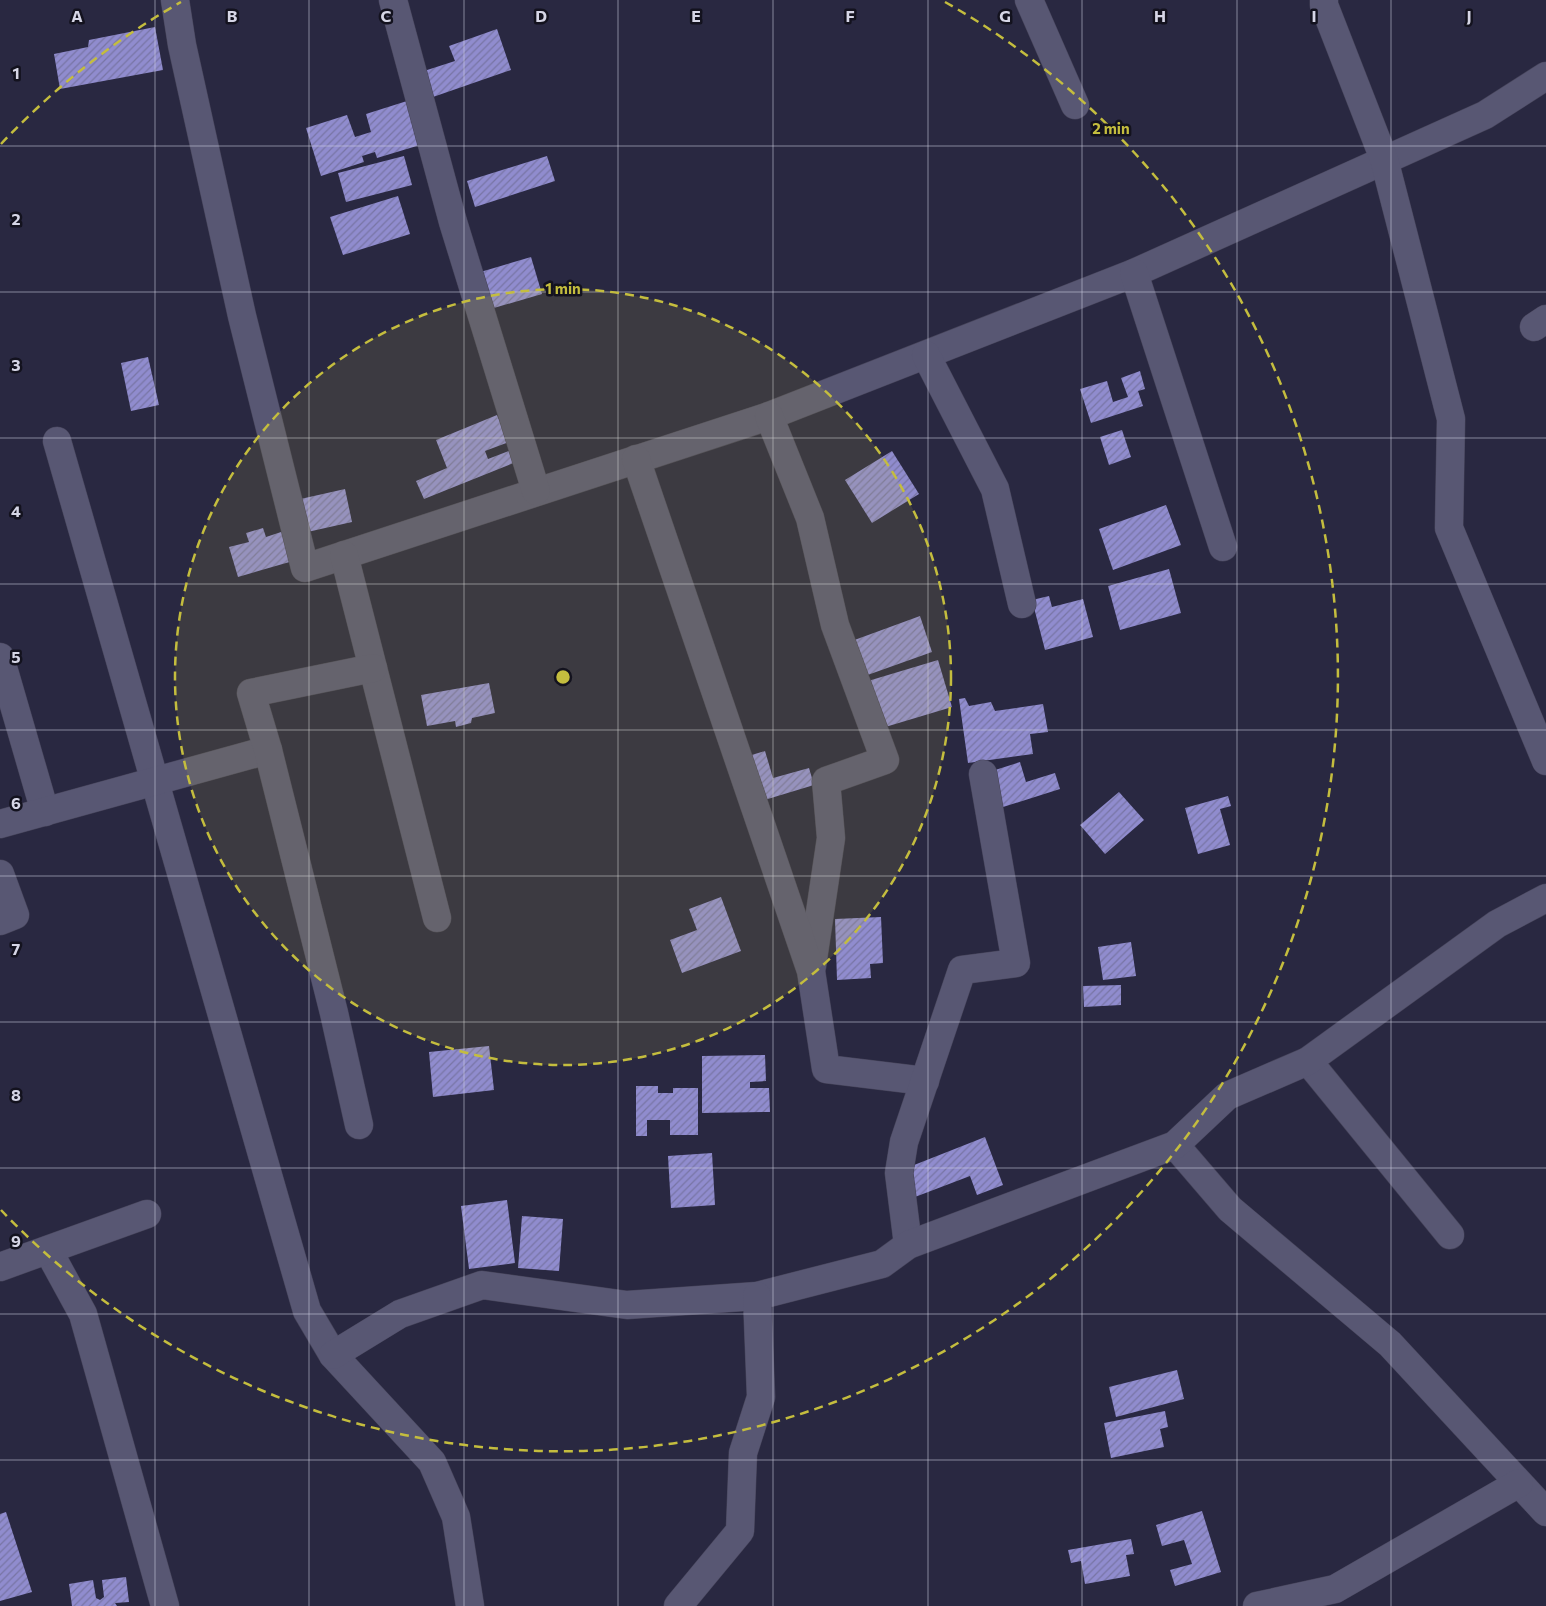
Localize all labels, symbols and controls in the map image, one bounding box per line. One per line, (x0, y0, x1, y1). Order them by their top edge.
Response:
text: A (71, 6, 83, 25)
text: B (227, 6, 238, 25)
text: C (381, 6, 392, 25)
text: D (535, 6, 547, 25)
text: E (691, 6, 701, 25)
text: F (845, 6, 855, 25)
text: G (999, 6, 1011, 25)
text: H (1154, 6, 1166, 25)
text: I (1311, 6, 1317, 25)
text: J (1466, 6, 1472, 25)
text: 1 (12, 63, 20, 82)
text: 2 min (1092, 119, 1130, 137)
text: 2 (11, 209, 21, 228)
text: 1 min (545, 279, 581, 297)
text: 3 (11, 355, 21, 374)
text: 4 (11, 501, 21, 520)
text: 5 (11, 647, 21, 666)
centre of rings (554, 668, 572, 686)
text: 6 (11, 793, 21, 812)
text: 7 (12, 939, 21, 958)
text: 8 (11, 1085, 21, 1104)
text: 9 (11, 1231, 21, 1250)

